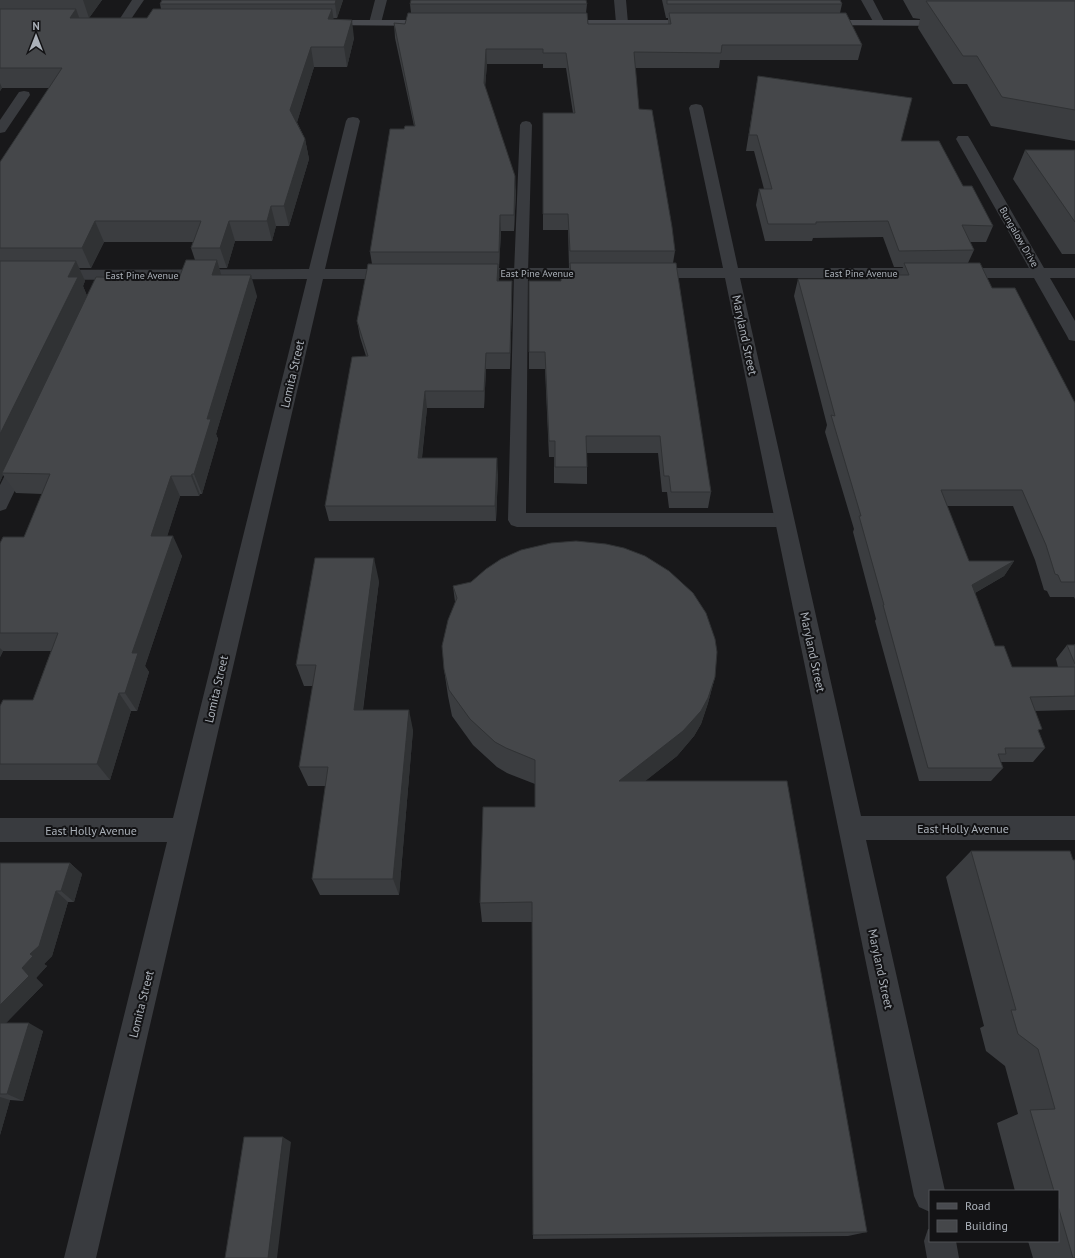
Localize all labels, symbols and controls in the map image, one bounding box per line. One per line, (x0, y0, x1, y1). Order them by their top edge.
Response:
north arrow (16, 16, 56, 56)
text: N (32, 19, 40, 33)
street label: Bungalow Drive (997, 205, 1041, 269)
street label: East Pine Avenue (501, 267, 574, 280)
street label: East Pine Avenue (825, 267, 898, 280)
street label: East Pine Avenue (106, 269, 179, 282)
street label: Maryland Street (729, 294, 761, 376)
street label: Lomita Street (277, 339, 307, 409)
street label: Maryland Street (797, 611, 829, 693)
street label: Lomita Street (201, 654, 231, 724)
street label: East Holly Avenue (917, 821, 1009, 836)
street label: East Holly Avenue (45, 823, 137, 838)
street label: Maryland Street (865, 928, 897, 1010)
street label: Lomita Street (125, 969, 157, 1039)
legend (929, 1190, 1059, 1242)
text: Road (965, 1198, 990, 1213)
text: Building (965, 1218, 1008, 1233)

